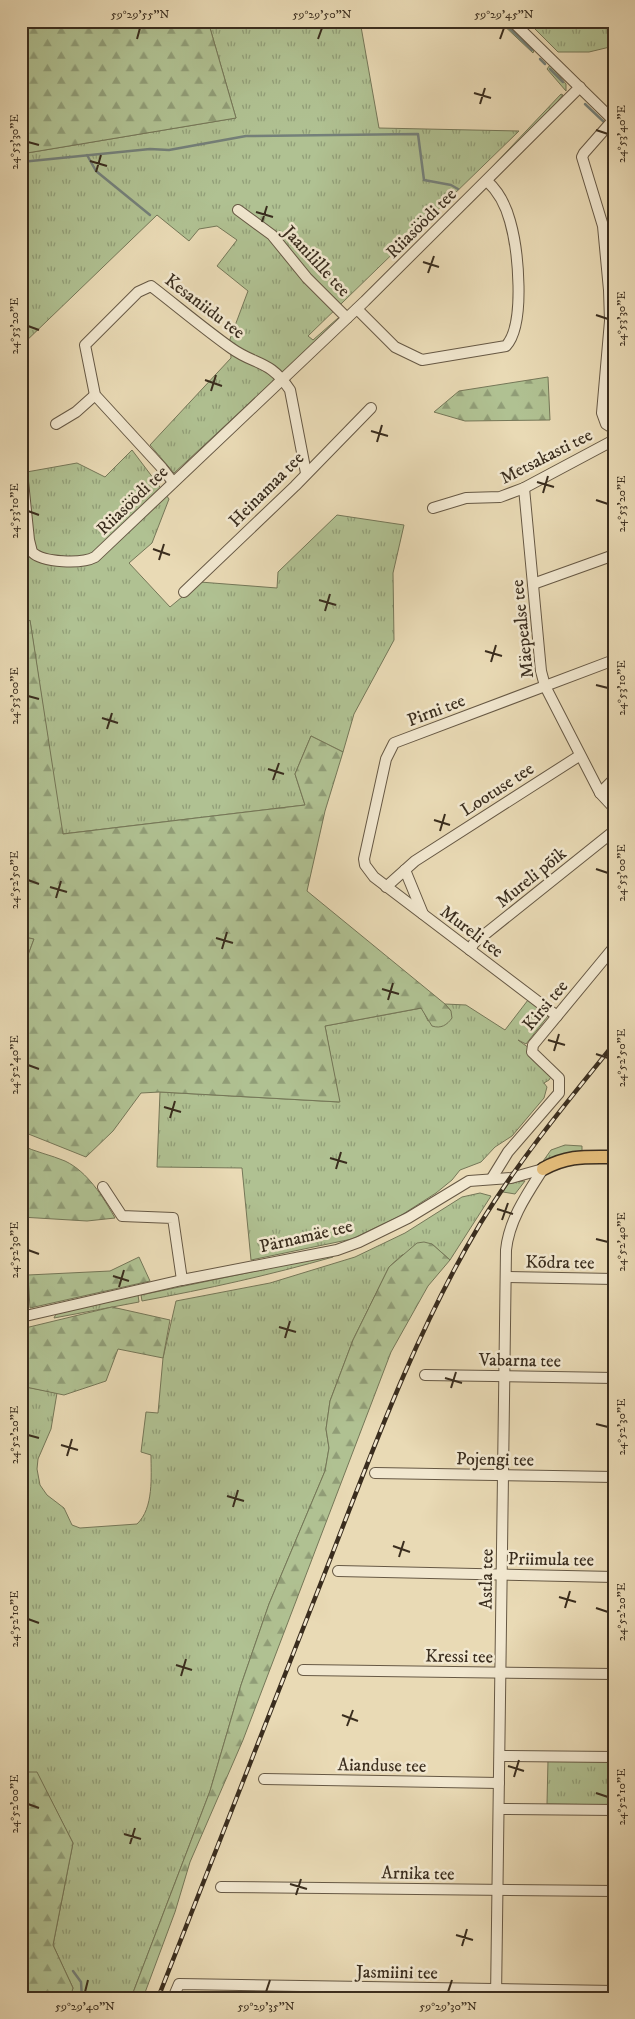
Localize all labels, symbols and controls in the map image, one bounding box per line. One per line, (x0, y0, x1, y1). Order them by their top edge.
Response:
text: 59°29'55"N (111, 7, 169, 22)
text: 59°29'50"N (293, 7, 352, 22)
text: 59°29'45"N (474, 7, 534, 22)
text: 24°53'40"E (614, 105, 629, 163)
text: 24°53'30"E (7, 114, 22, 170)
street label: Riiasöödi tee (382, 184, 462, 264)
street label: Jaanilille tee (277, 220, 355, 302)
street label: Kesaniidu tee (160, 270, 249, 344)
text: 24°53'30"E (614, 291, 629, 347)
text: 24°53'20"E (7, 297, 22, 354)
street label: Metsakasti tee (497, 424, 596, 490)
street label: Heinamaa tee (225, 448, 309, 532)
street label: Riiasöödi tee (92, 461, 173, 540)
text: 24°53'20"E (614, 475, 629, 532)
text: 24°53'10"E (7, 483, 22, 539)
street label: Mäepealse tee (507, 578, 539, 679)
text: 24°53'10"E (614, 660, 629, 716)
text: 24°53'00"E (7, 667, 22, 725)
street label: Pirni tee (404, 690, 468, 732)
street label: Lootuse tee (457, 758, 538, 822)
street label: Mureli põik (492, 843, 571, 913)
text: 24°53'00"E (614, 844, 629, 902)
text: 24°52'50"E (7, 850, 22, 909)
street label: Mureli tee (435, 901, 507, 963)
street label: Kirsi tee (518, 976, 573, 1035)
text: 24°52'50"E (614, 1028, 629, 1087)
text: 24°52'40"E (7, 1035, 22, 1095)
text: 24°52'40"E (614, 1212, 629, 1272)
street label: Pärnamäe tee (257, 1216, 355, 1258)
text: 24°52'30"E (7, 1221, 22, 1278)
street label: Kõdra tee (525, 1251, 595, 1275)
street label: Vabarna tee (478, 1349, 561, 1373)
text: 24°52'30"E (614, 1398, 629, 1455)
text: 24°52'20"E (7, 1405, 22, 1464)
street label: Pojengi tee (456, 1448, 534, 1472)
street label: Astla tee (475, 1548, 499, 1610)
street label: Priimula tee (508, 1548, 594, 1572)
text: 24°52'20"E (614, 1582, 629, 1641)
text: 24°52'10"E (7, 1590, 22, 1647)
street label: Kressi tee (425, 1645, 493, 1669)
street label: Aianduse tee (337, 1754, 427, 1778)
text: 24°52'10"E (614, 1768, 629, 1825)
text: 24°52'00"E (7, 1774, 22, 1833)
street label: Arnika tee (381, 1862, 455, 1886)
street label: Jasmiini tee (354, 1961, 438, 1985)
text: 59°29'40"N (55, 1999, 115, 2014)
text: 59°29'35"N (238, 1999, 295, 2014)
text: 59°29'30"N (419, 1999, 477, 2014)

